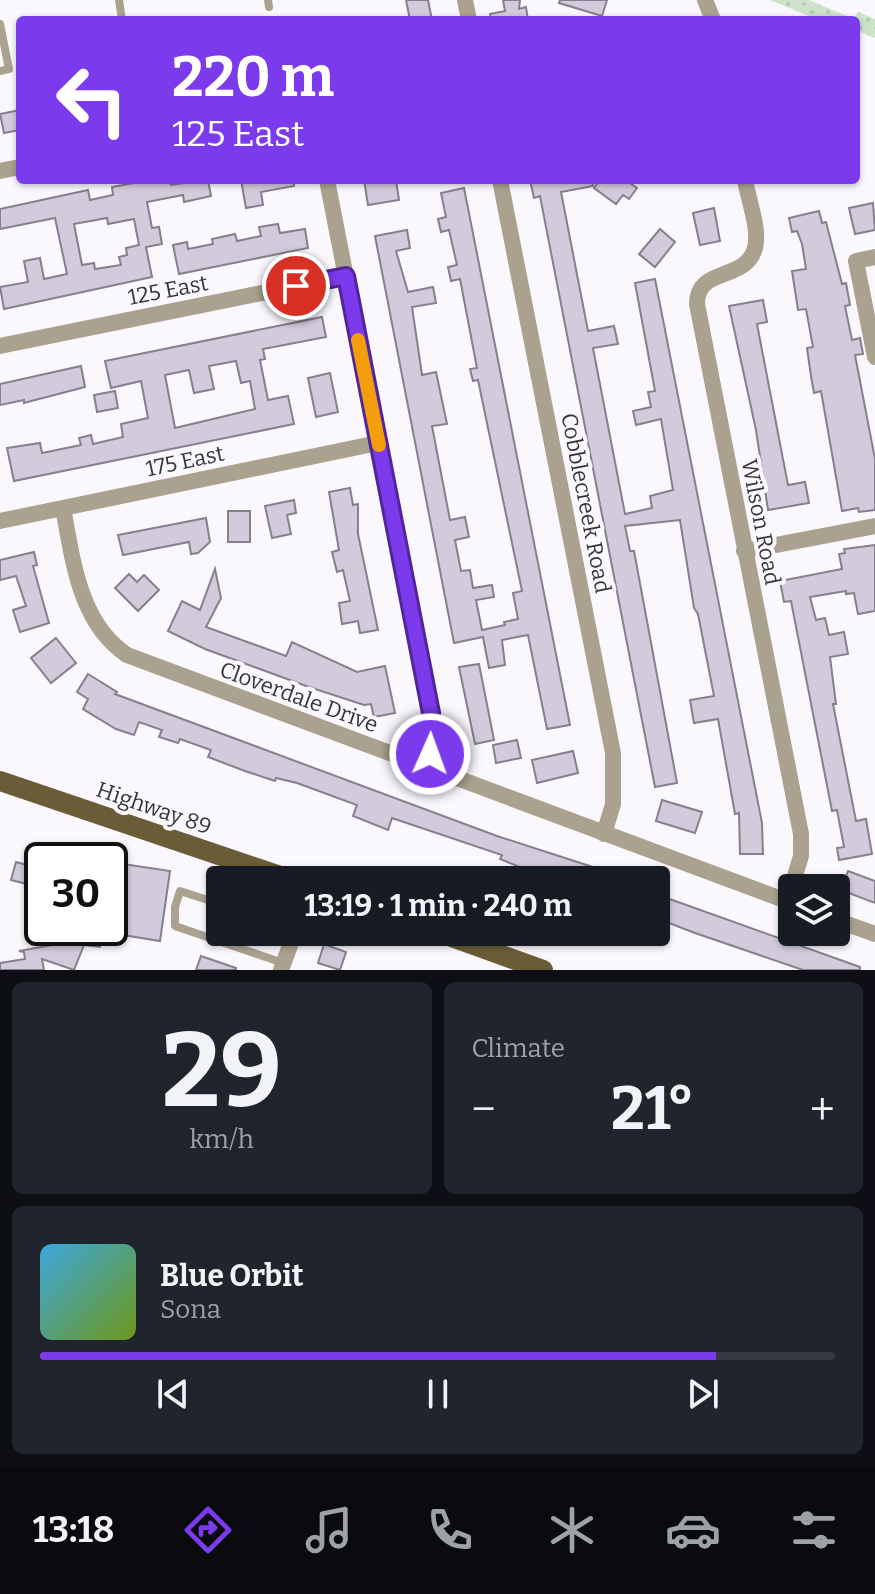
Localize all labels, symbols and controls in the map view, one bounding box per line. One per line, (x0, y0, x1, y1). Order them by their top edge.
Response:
text: 220 m (172, 44, 334, 111)
icon: left (40, 48, 144, 152)
text: 125 East (172, 112, 304, 156)
pin (262, 252, 330, 320)
icon: arrive (274, 264, 318, 308)
street label: 125 East (126, 269, 210, 311)
street label: Cobblecreek Road (555, 411, 617, 595)
street label: 175 East (143, 440, 227, 482)
street label: Wilson Road (736, 457, 786, 587)
street label: Cloverdale Drive (216, 656, 382, 738)
position arrow (388, 712, 472, 796)
street label: Highway 89 (93, 776, 215, 840)
speed limit sign: 30 (24, 842, 128, 946)
map controls (778, 874, 850, 946)
button: layers (778, 874, 850, 946)
text: 13:19 · 1 min · 240 m (304, 888, 572, 924)
text: 29 (162, 1009, 282, 1134)
text: Climate (472, 1033, 565, 1064)
text: 21° (611, 1073, 695, 1145)
text: − (472, 1083, 496, 1136)
text: + (810, 1083, 835, 1136)
text: km/h (190, 1124, 254, 1155)
text: Blue Orbit (160, 1258, 304, 1294)
text: Sona (160, 1294, 221, 1325)
icon: previous (151, 1372, 195, 1416)
icon: pause (416, 1372, 460, 1416)
icon: next (681, 1372, 725, 1416)
icon: directions (180, 1502, 236, 1558)
icon: music (301, 1502, 357, 1558)
icon: phone (422, 1502, 478, 1558)
icon: climate (544, 1502, 600, 1558)
icon: car (665, 1502, 721, 1558)
icon: filters (786, 1502, 842, 1558)
text: 13:18 (33, 1508, 115, 1552)

